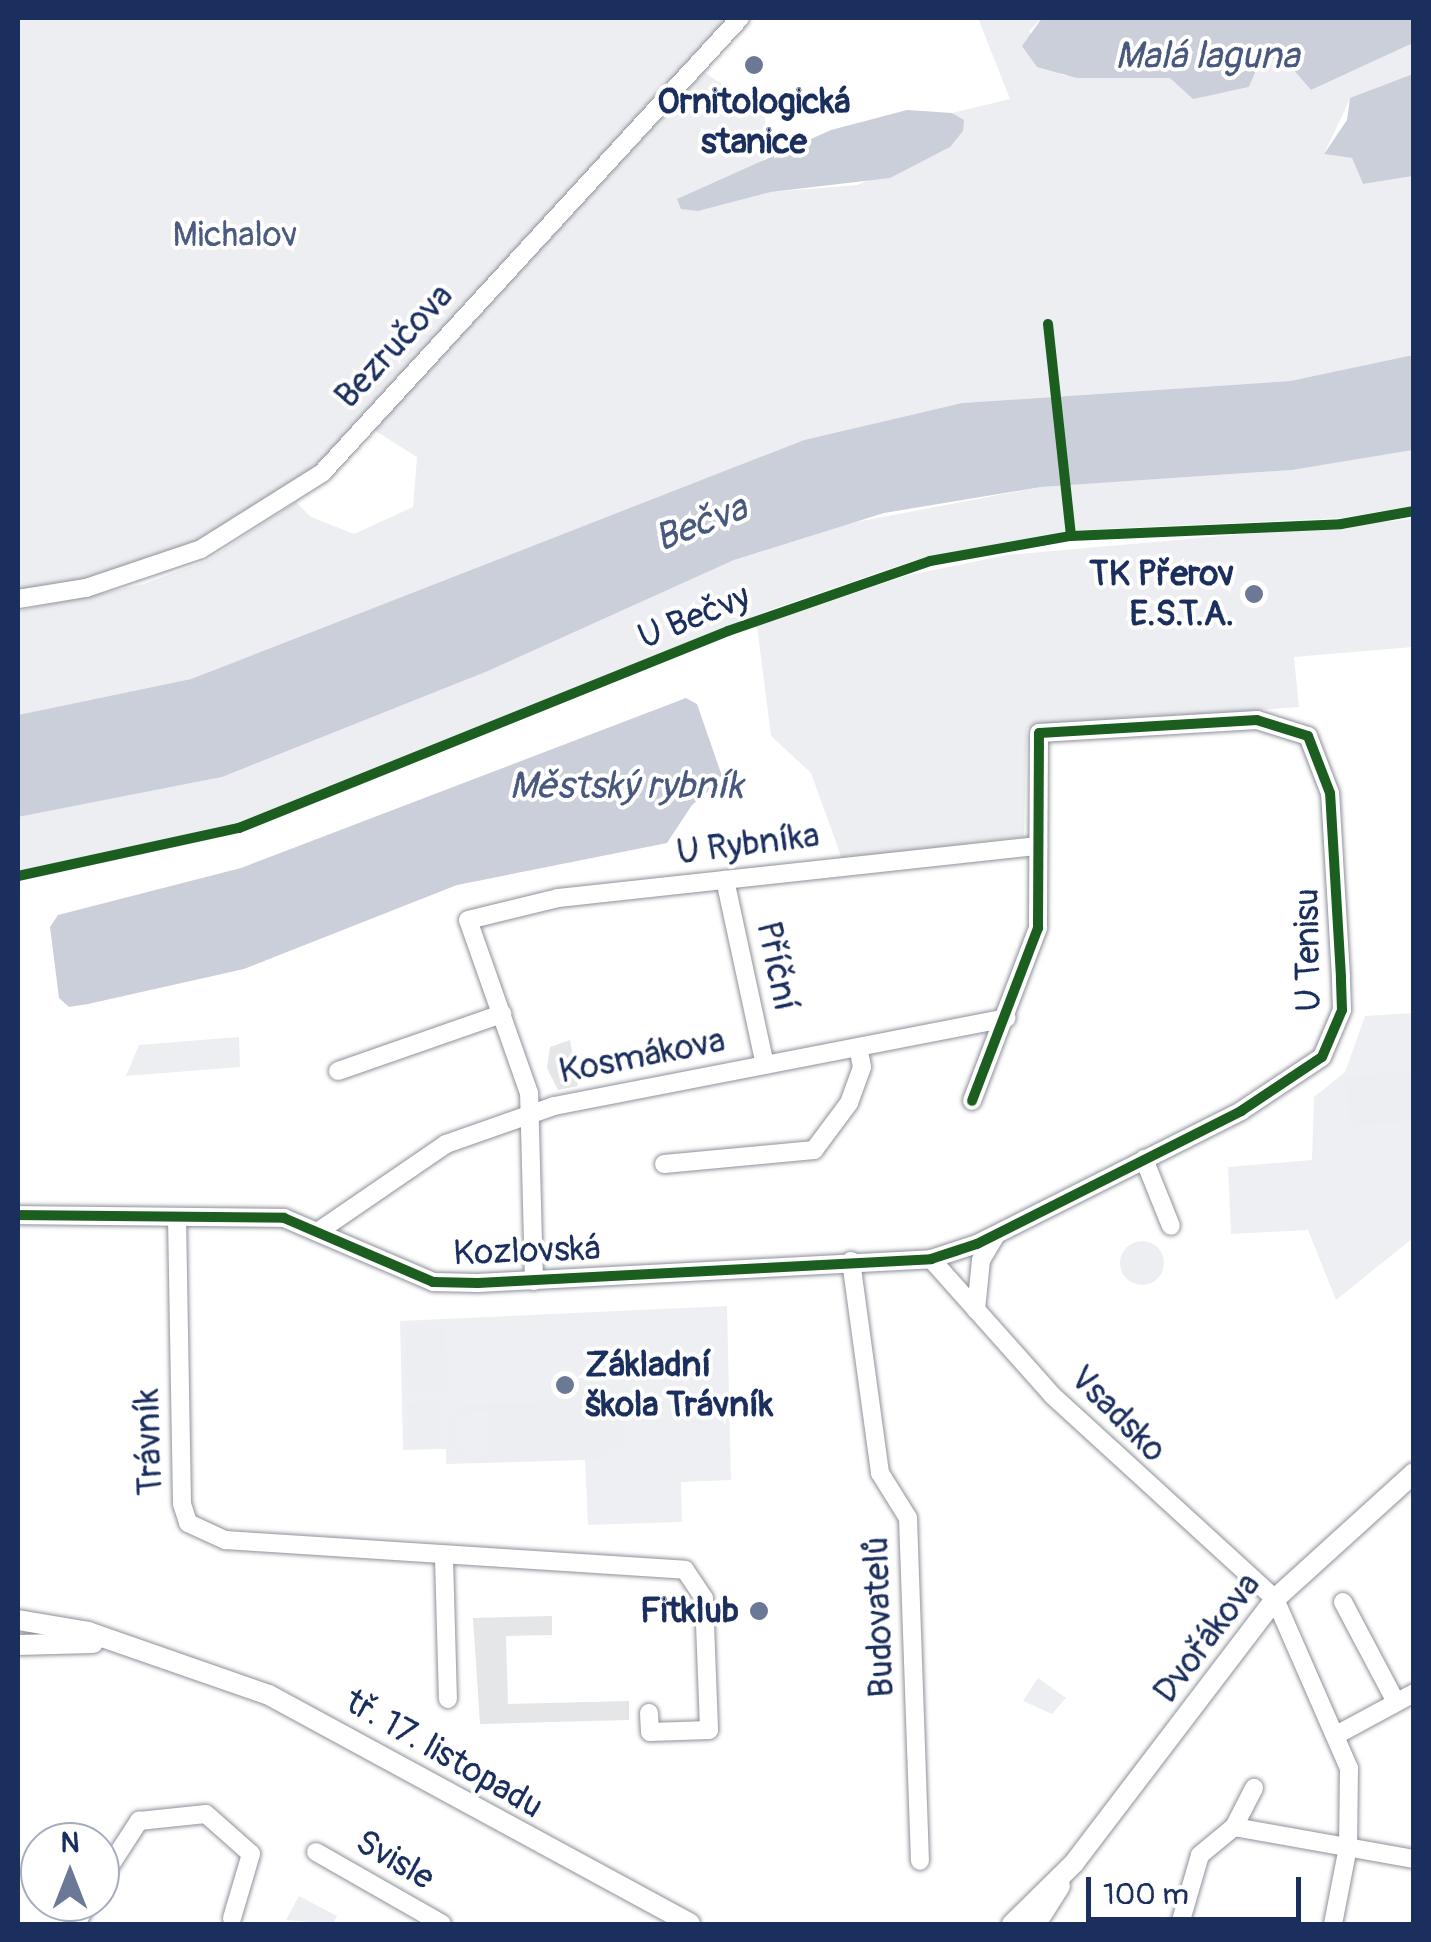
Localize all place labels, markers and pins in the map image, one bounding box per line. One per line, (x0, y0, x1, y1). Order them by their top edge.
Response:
marker: Ornitologická stanice (743, 54, 765, 76)
place label: Ornitologická stanice (657, 81, 851, 163)
place label: TK Přerov E.S.T.A. (1089, 553, 1234, 635)
marker: TK Přerov E.S.T.A. (1243, 583, 1265, 605)
place label: Základní škola Trávník (585, 1344, 773, 1426)
marker: Základní škola Trávník (554, 1374, 576, 1396)
place label: Fitklub (640, 1590, 739, 1632)
marker: Fitklub (748, 1600, 770, 1622)

